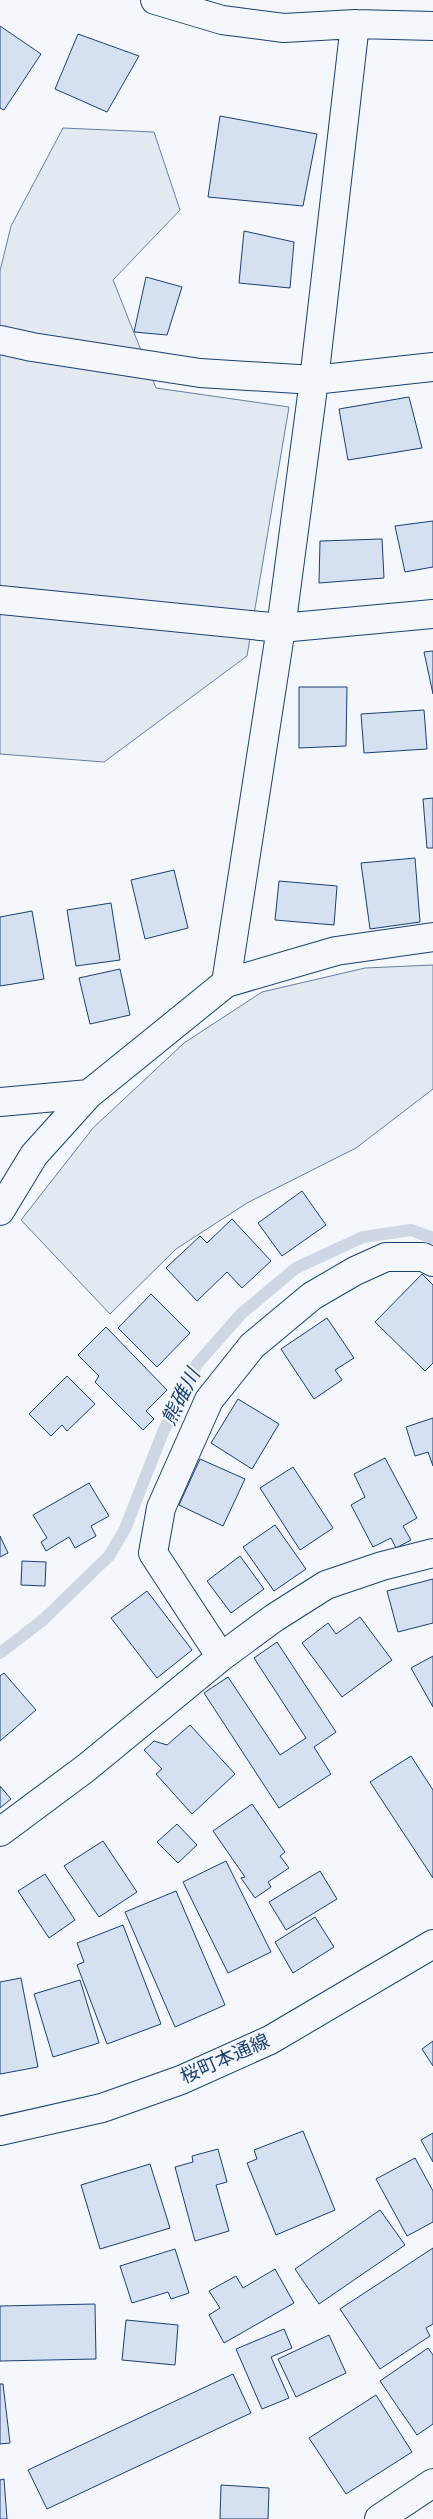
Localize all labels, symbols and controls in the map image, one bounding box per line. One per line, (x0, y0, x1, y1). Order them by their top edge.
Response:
water label: 熊碓川 (156, 1363, 207, 1429)
street label: 桜町本通線 (177, 2029, 273, 2089)

